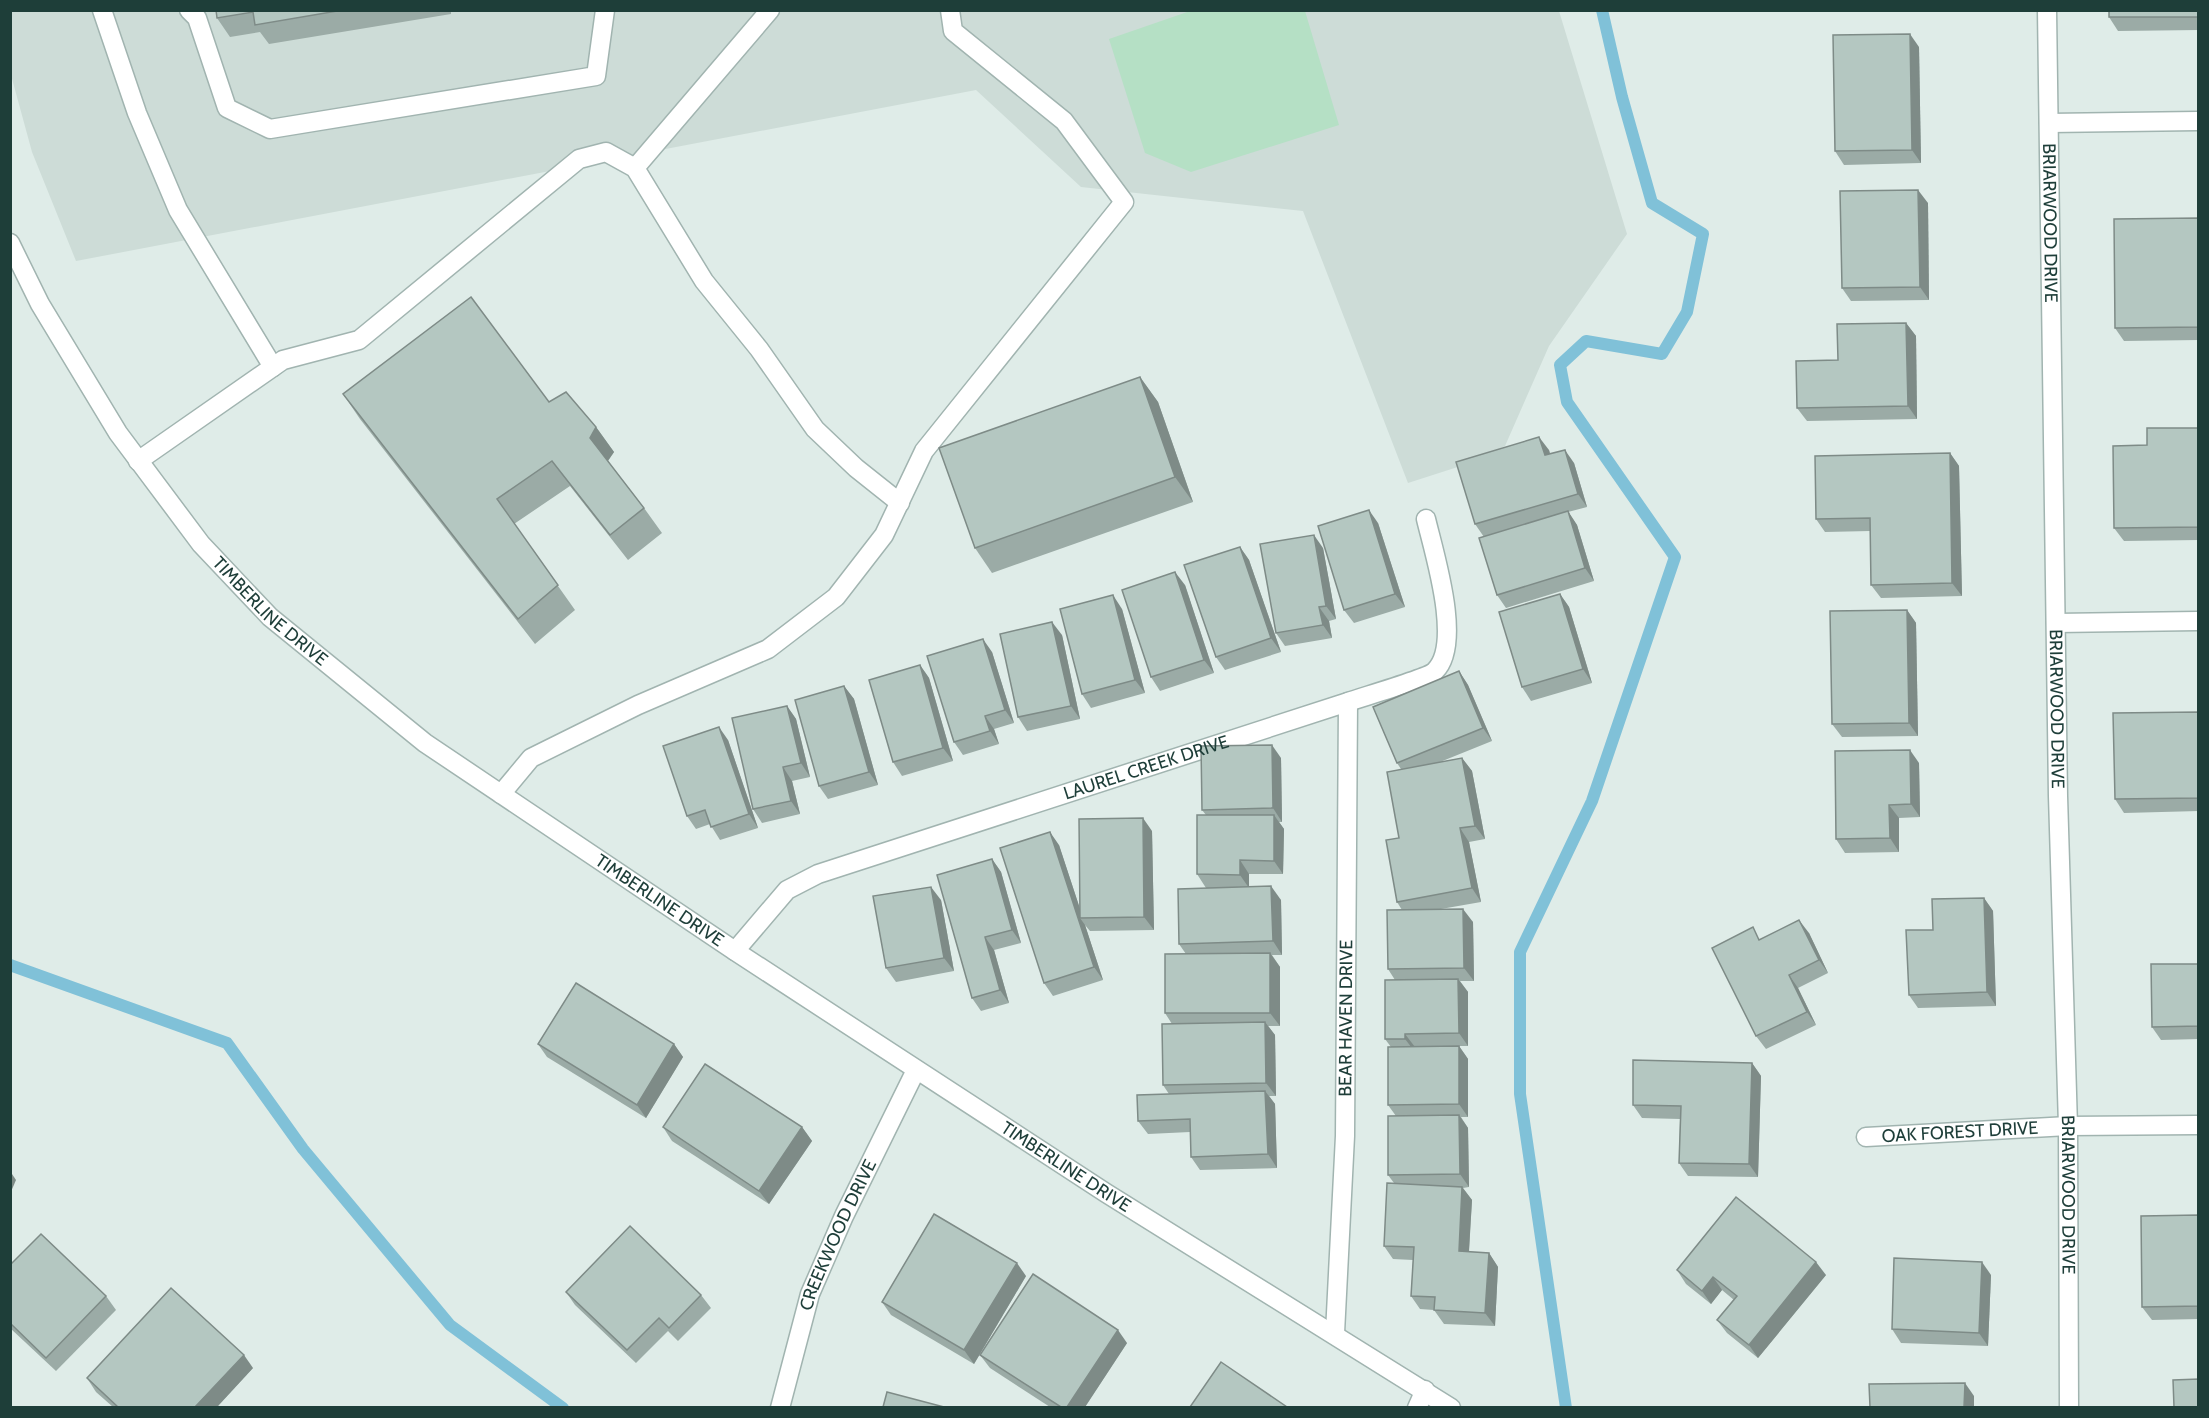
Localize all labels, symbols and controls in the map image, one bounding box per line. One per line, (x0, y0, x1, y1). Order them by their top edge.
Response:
street label: BRIARWOOD DRIVE (2038, 143, 2062, 303)
street label: TIMBERLINE DRIVE (208, 552, 332, 671)
street label: BRIARWOOD DRIVE (2045, 629, 2069, 789)
street label: LAUREL CREEK DRIVE (1061, 730, 1232, 805)
street label: TIMBERLINE DRIVE (591, 849, 728, 951)
street label: BEAR HAVEN DRIVE (1334, 940, 1357, 1097)
street label: BRIARWOOD DRIVE (2057, 1115, 2080, 1275)
street label: TIMBERLINE DRIVE (997, 1117, 1135, 1217)
street label: OAK FOREST DRIVE (1881, 1117, 2039, 1147)
street label: CREEKWOOD DRIVE (795, 1156, 881, 1313)

